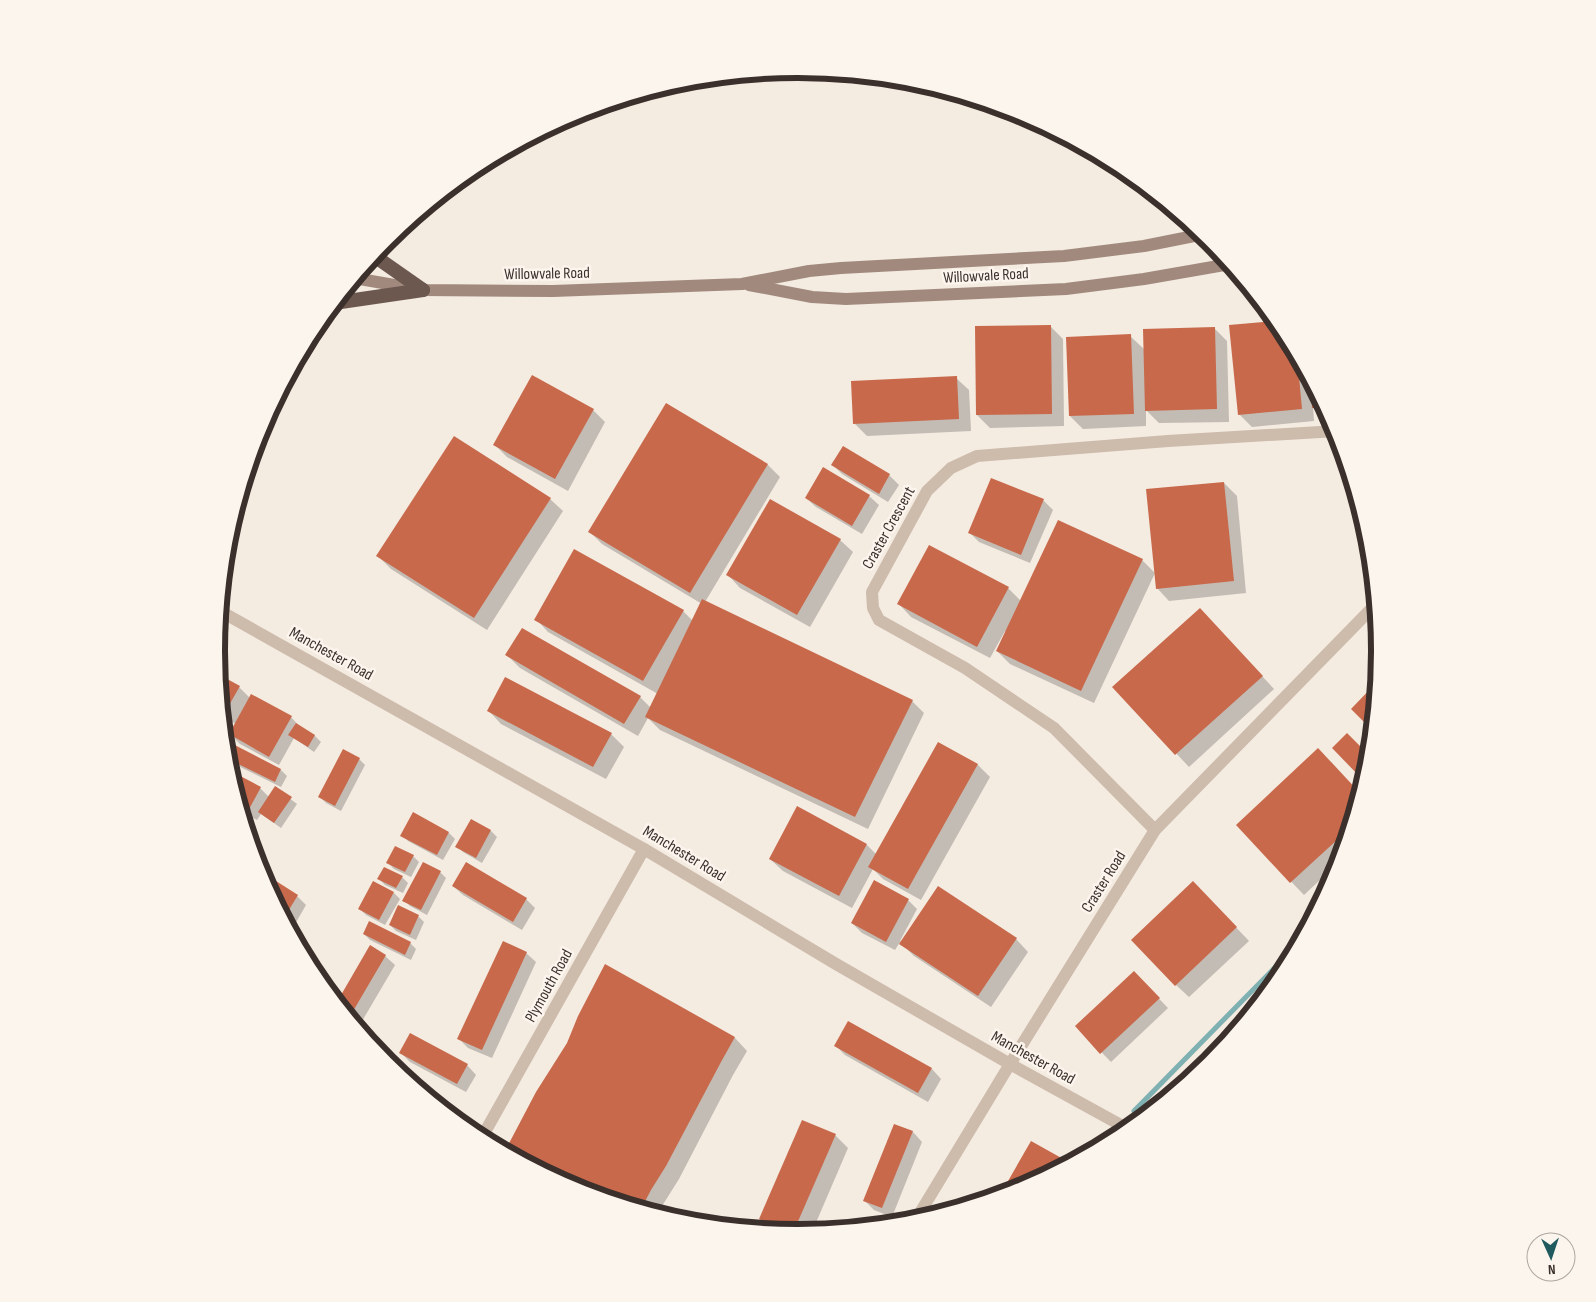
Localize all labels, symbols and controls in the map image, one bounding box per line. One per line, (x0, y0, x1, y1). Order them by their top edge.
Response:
street label: Willowvale Road (504, 264, 590, 284)
street label: Willowvale Road (943, 264, 1029, 288)
street label: Craster Crescent (859, 483, 919, 572)
street label: Manchester Road (286, 623, 376, 685)
street label: Manchester Road (639, 822, 729, 886)
street label: Craster Road (1078, 848, 1130, 916)
street label: Plymouth Road (521, 946, 577, 1026)
street label: Manchester Road (988, 1027, 1078, 1089)
north arrow (1526, 1232, 1576, 1282)
text: N (1547, 1261, 1556, 1278)

